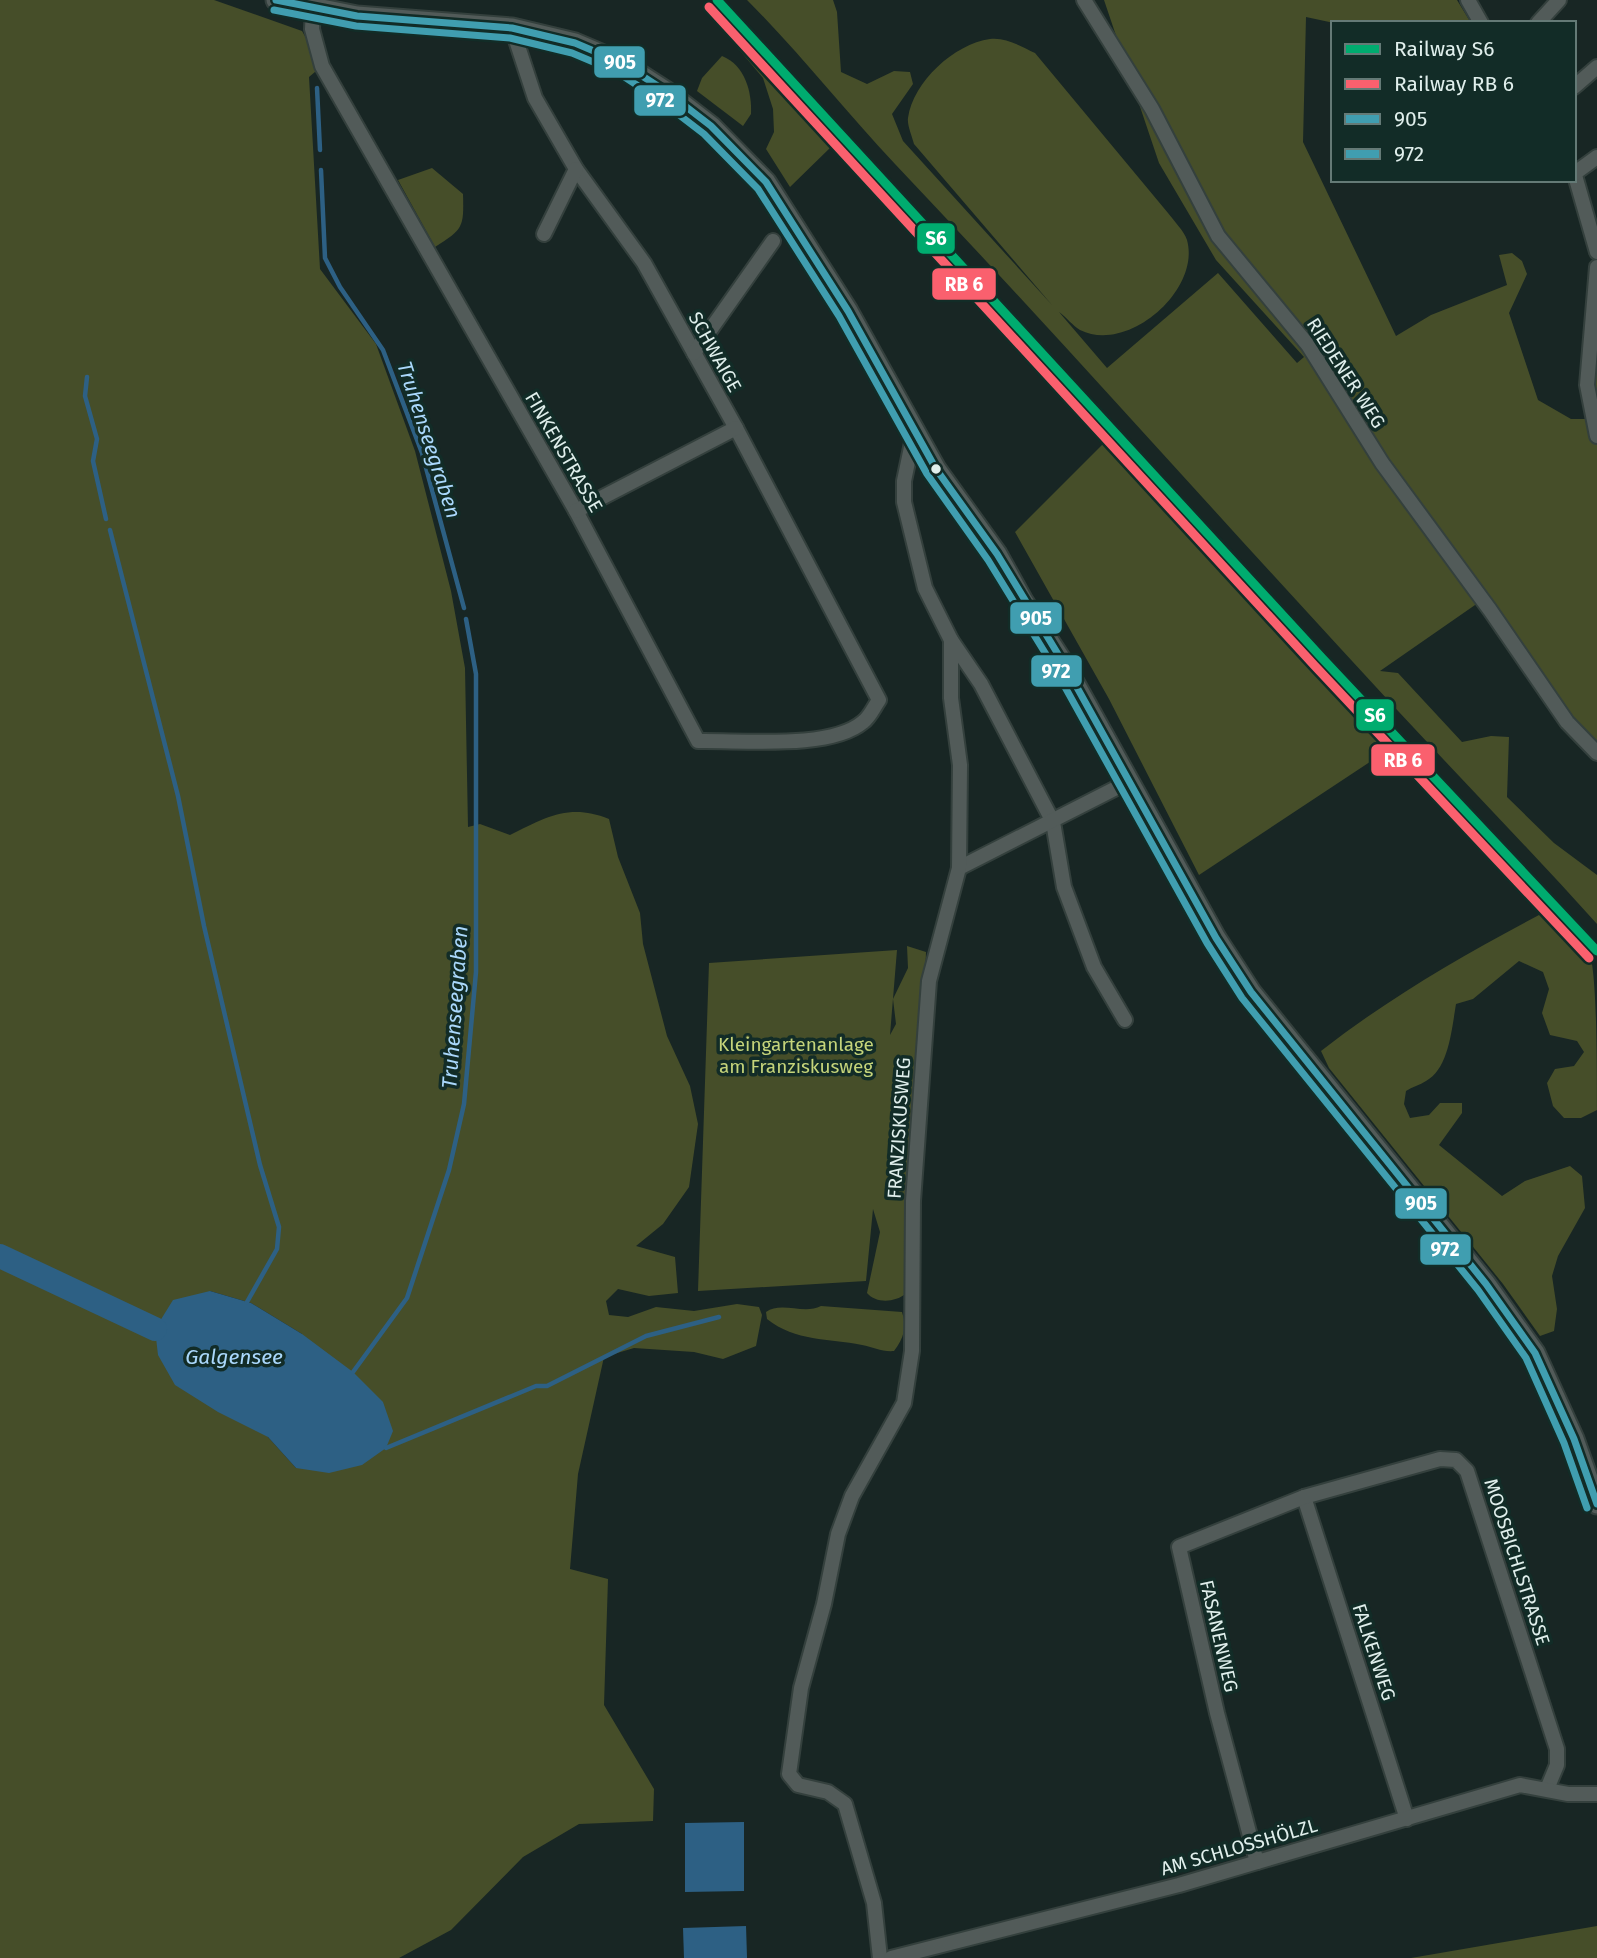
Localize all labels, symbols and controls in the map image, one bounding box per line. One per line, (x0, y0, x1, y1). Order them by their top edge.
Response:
legend (1331, 21, 1576, 182)
text: Railway S6 (1394, 36, 1494, 62)
line badge: 905 (593, 45, 646, 79)
text: 905 (604, 51, 636, 74)
text: Railway RB 6 (1394, 71, 1514, 97)
line badge: 972 (633, 84, 687, 117)
text: 972 (646, 89, 675, 112)
text: 905 (1394, 106, 1427, 132)
text: 972 (1394, 141, 1424, 167)
line badge: S6 (916, 222, 956, 255)
text: S6 (925, 227, 947, 250)
line badge: RB 6 (931, 267, 997, 301)
text: RB 6 (945, 273, 984, 296)
street label: SCHWAIGE (684, 308, 746, 396)
street label: RIEDENER WEG (1302, 313, 1390, 433)
water label: Truhenseegraben (391, 358, 467, 522)
street label: FINKENSTRASSE (520, 388, 608, 516)
unlabelled marker (929, 462, 943, 476)
line badge: 905 (1009, 601, 1063, 635)
text: 905 (1020, 607, 1052, 630)
line badge: 972 (1030, 654, 1083, 688)
text: 972 (1042, 660, 1071, 683)
line badge: S6 (1355, 698, 1395, 732)
text: S6 (1364, 704, 1386, 727)
line badge: RB 6 (1370, 743, 1436, 777)
text: RB 6 (1384, 749, 1423, 772)
water label: Truhenseegraben (436, 925, 474, 1089)
park label: Kleingartenanlage am Franziskusweg (718, 1033, 874, 1078)
street label: FRANZISKUSWEG (883, 1056, 915, 1200)
line badge: 905 (1394, 1187, 1448, 1220)
text: 905 (1405, 1192, 1437, 1215)
line badge: 972 (1419, 1233, 1472, 1266)
text: 972 (1431, 1238, 1460, 1261)
water label: Galgensee (185, 1344, 283, 1370)
street label: MOOSBICHLSTRASSE (1479, 1476, 1555, 1648)
street label: FASANENWEG (1195, 1578, 1243, 1694)
street label: FALKENWEG (1348, 1601, 1400, 1703)
street label: AM SCHLOSSHÖLZL (1158, 1814, 1320, 1880)

